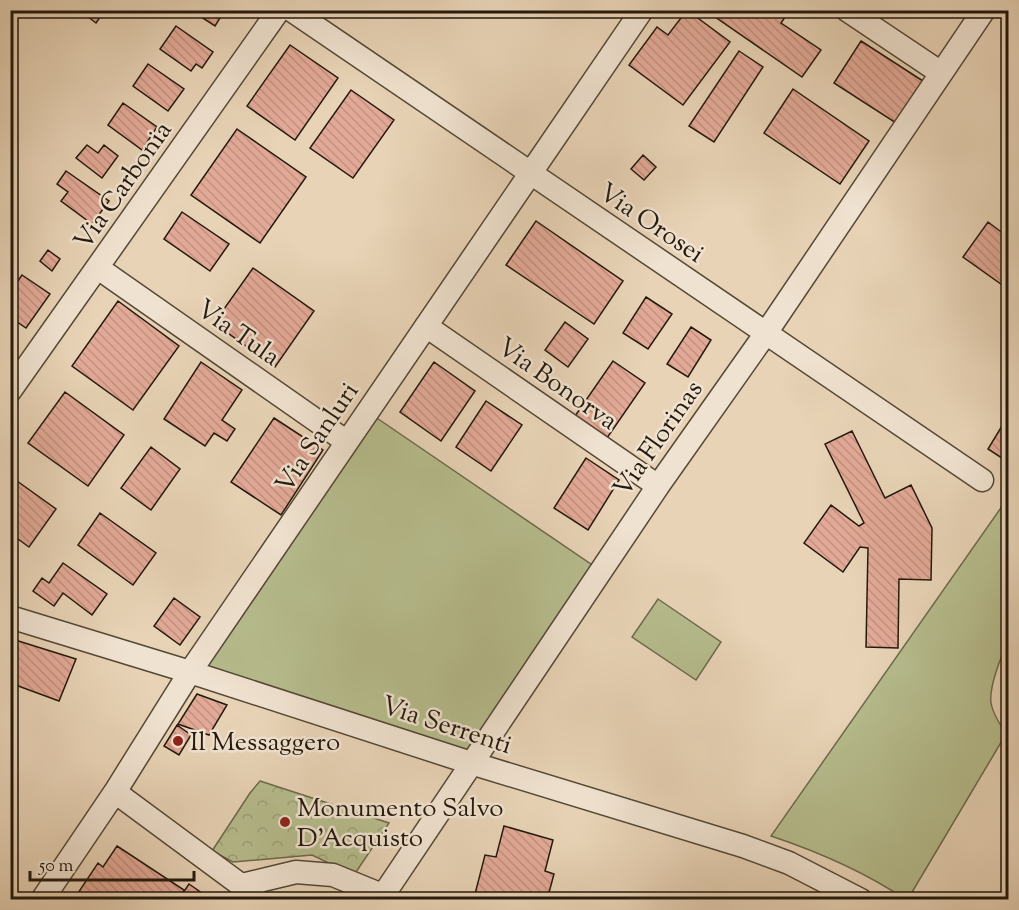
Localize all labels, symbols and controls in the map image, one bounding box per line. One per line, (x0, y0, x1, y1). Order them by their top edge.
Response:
street label: Via Carbonia (66, 115, 182, 258)
street label: Via Orosei (590, 175, 711, 273)
street label: Via Tula (188, 292, 287, 376)
street label: Via Bonorva (489, 330, 624, 440)
street label: Via Florinas (605, 374, 713, 505)
street label: Via Sanluri (267, 376, 369, 501)
street label: Via Serrenti (376, 688, 516, 765)
place label: Il Messaggero (190, 725, 340, 762)
marker: Il Messaggero (171, 734, 185, 748)
place label: Monumento Salvo D'Acquisto (297, 791, 503, 858)
marker: Monumento Salvo D'Acquisto (278, 815, 292, 829)
scale bar (30, 844, 194, 882)
text: 50 m (38, 854, 74, 880)

